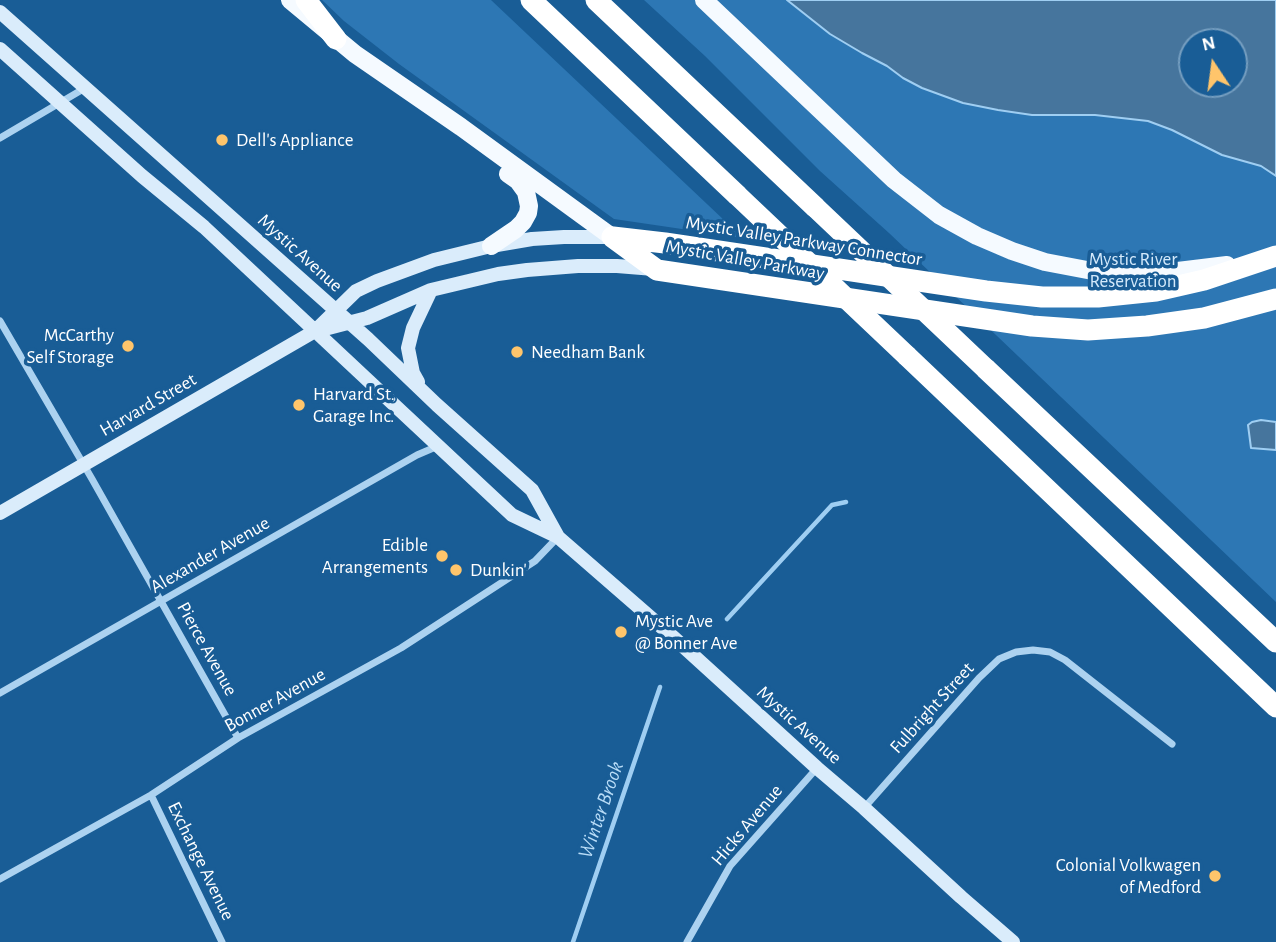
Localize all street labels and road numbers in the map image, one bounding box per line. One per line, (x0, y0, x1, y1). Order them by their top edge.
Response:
street label: Mystic Avenue (253, 209, 347, 297)
street label: Mystic Valley Parkway Connector (684, 211, 924, 271)
street label: Mystic Valley Parkway (664, 235, 826, 285)
street label: Harvard Street (96, 368, 200, 442)
street label: Alexander Avenue (146, 512, 274, 598)
street label: Pierce Avenue (172, 598, 242, 700)
street label: Fulbright Street (885, 658, 979, 758)
street label: Bonner Avenue (221, 663, 329, 737)
street label: Mystic Avenue (752, 681, 846, 769)
street label: Hicks Avenue (706, 780, 788, 870)
street label: Exchange Avenue (162, 798, 240, 924)

